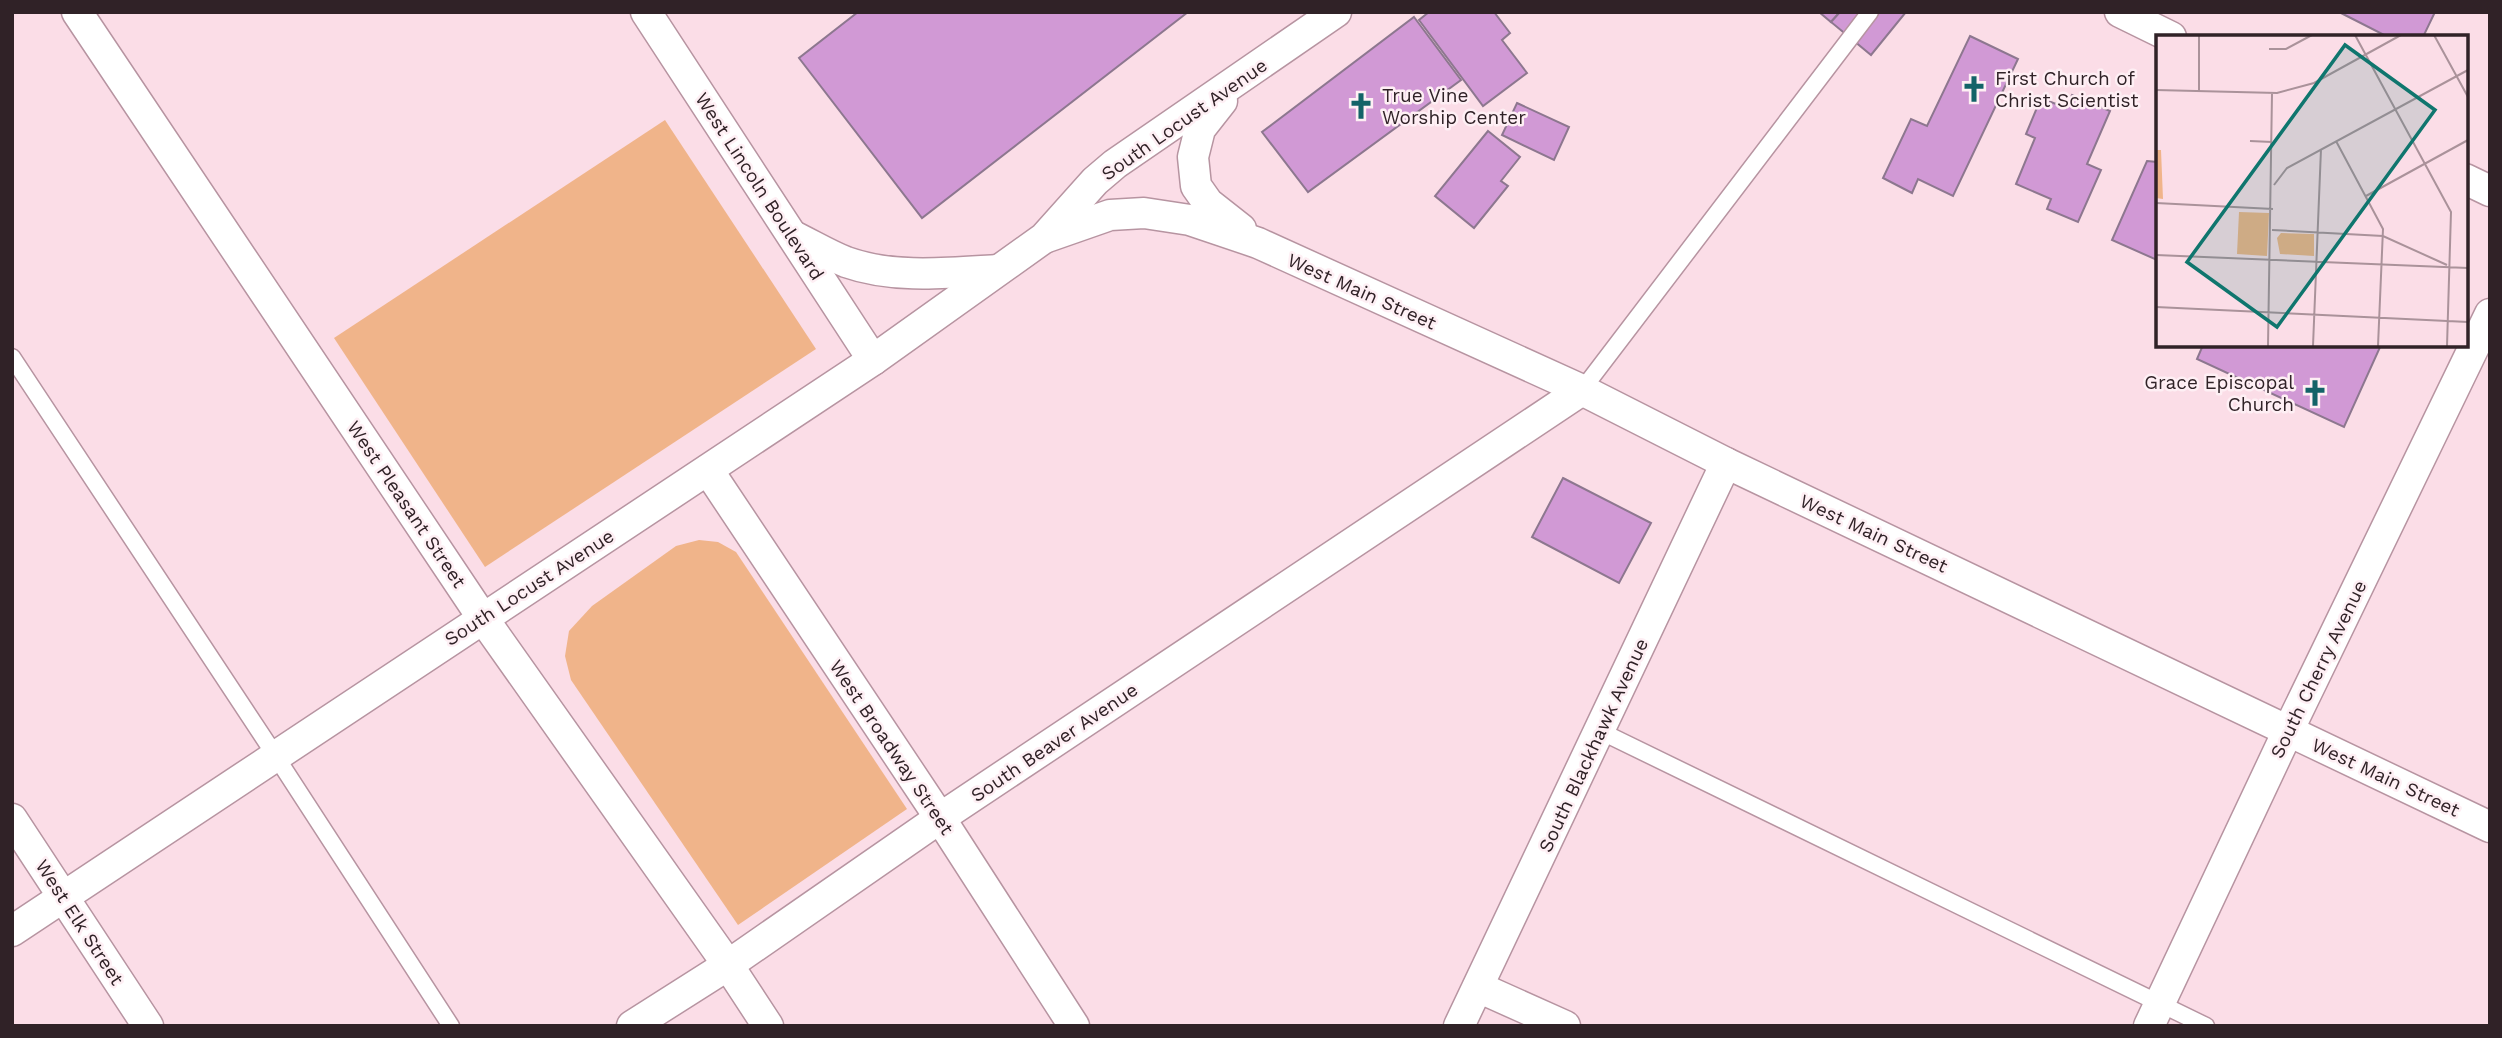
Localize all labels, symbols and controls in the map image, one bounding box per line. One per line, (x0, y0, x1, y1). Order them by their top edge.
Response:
inset map (2156, 35, 2467, 346)
street label: South Locust Avenue (1097, 53, 1272, 185)
place label: First Church of Christ Scientist (1995, 67, 2139, 112)
church icon: First Church of Christ Scientist (1959, 74, 1989, 104)
place label: True Vine Worship Center (1382, 84, 1526, 129)
street label: West Lincoln Boulevard (690, 88, 829, 284)
church icon: True Vine Worship Center (1346, 91, 1376, 121)
street label: West Main Street (1284, 248, 1440, 335)
place label: Grace Episcopal Church (2144, 371, 2294, 416)
church icon: Grace Episcopal Church (2300, 378, 2330, 408)
street label: West Pleasant Street (342, 417, 471, 592)
street label: West Main Street (1796, 489, 1951, 578)
street label: South Locust Avenue (440, 524, 618, 651)
street label: South Cherry Avenue (2265, 577, 2372, 762)
street label: South Blackhawk Avenue (1534, 635, 1653, 856)
street label: West Broadway Street (825, 656, 959, 839)
street label: South Beaver Avenue (966, 678, 1142, 807)
street label: West Main Street (2308, 733, 2463, 822)
street label: West Elk Street (30, 855, 129, 989)

